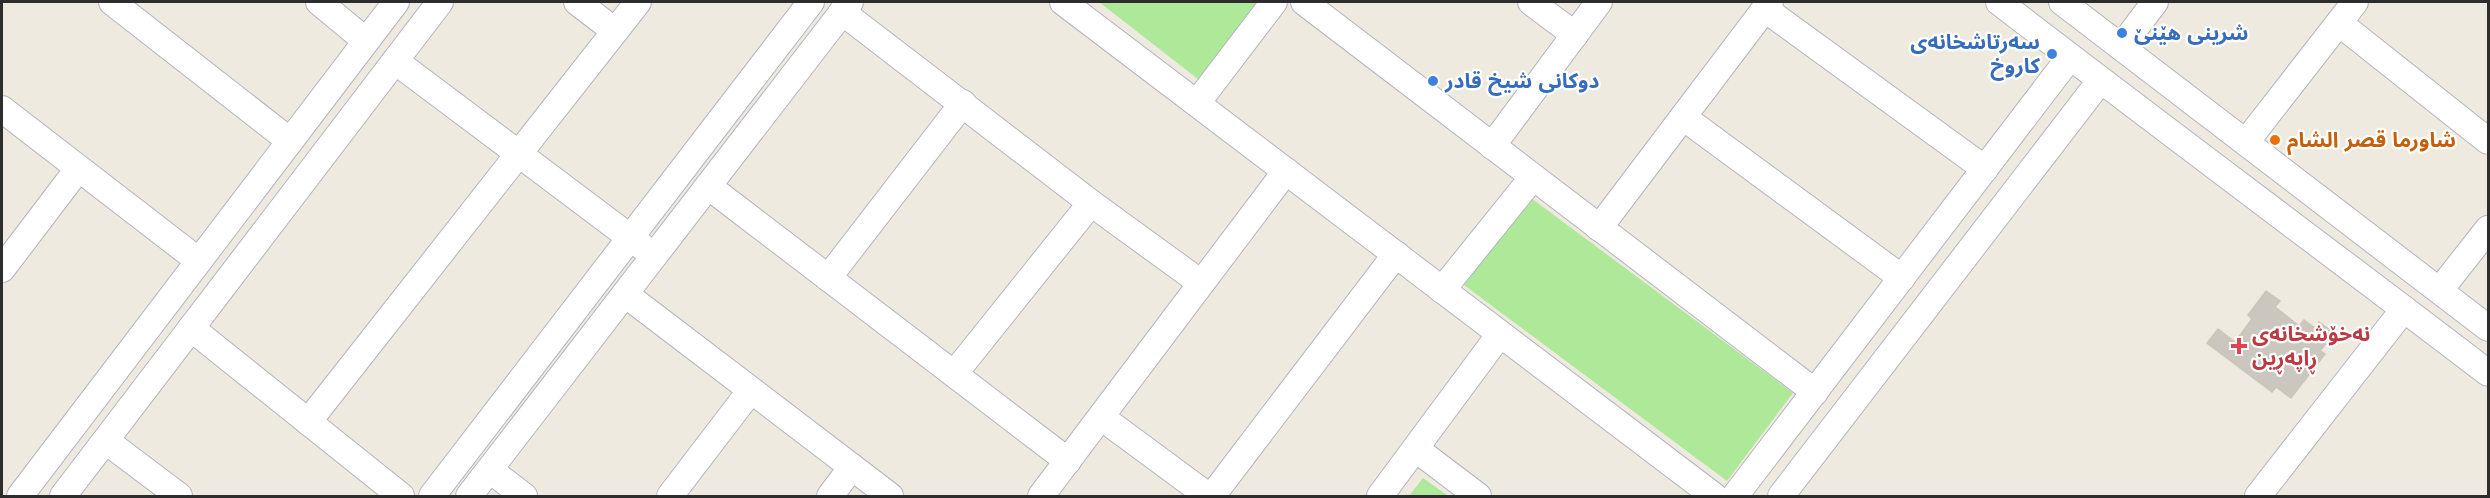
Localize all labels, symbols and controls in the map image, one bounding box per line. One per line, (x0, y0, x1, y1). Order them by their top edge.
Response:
place label: شرینی هێنێ (2134, 18, 2248, 48)
marker: شرینی هێنێ (2115, 26, 2129, 40)
place label: سەرتاشخانەی کاروخ (1910, 27, 2040, 81)
marker: سەرتاشخانەی کاروخ (2045, 47, 2059, 61)
place label: دوکانی شیخ قادر (1444, 66, 1600, 96)
marker: دوکانی شیخ قادر (1426, 74, 1440, 88)
place label: شاورما قصر الشام (2287, 125, 2456, 156)
marker: شاورما قصر الشام (2268, 133, 2282, 147)
place label: نەخۆشخانەی ڕاپەڕین (2252, 319, 2370, 375)
marker: نەخۆشخانەی ڕاپەڕین (2230, 337, 2248, 355)

